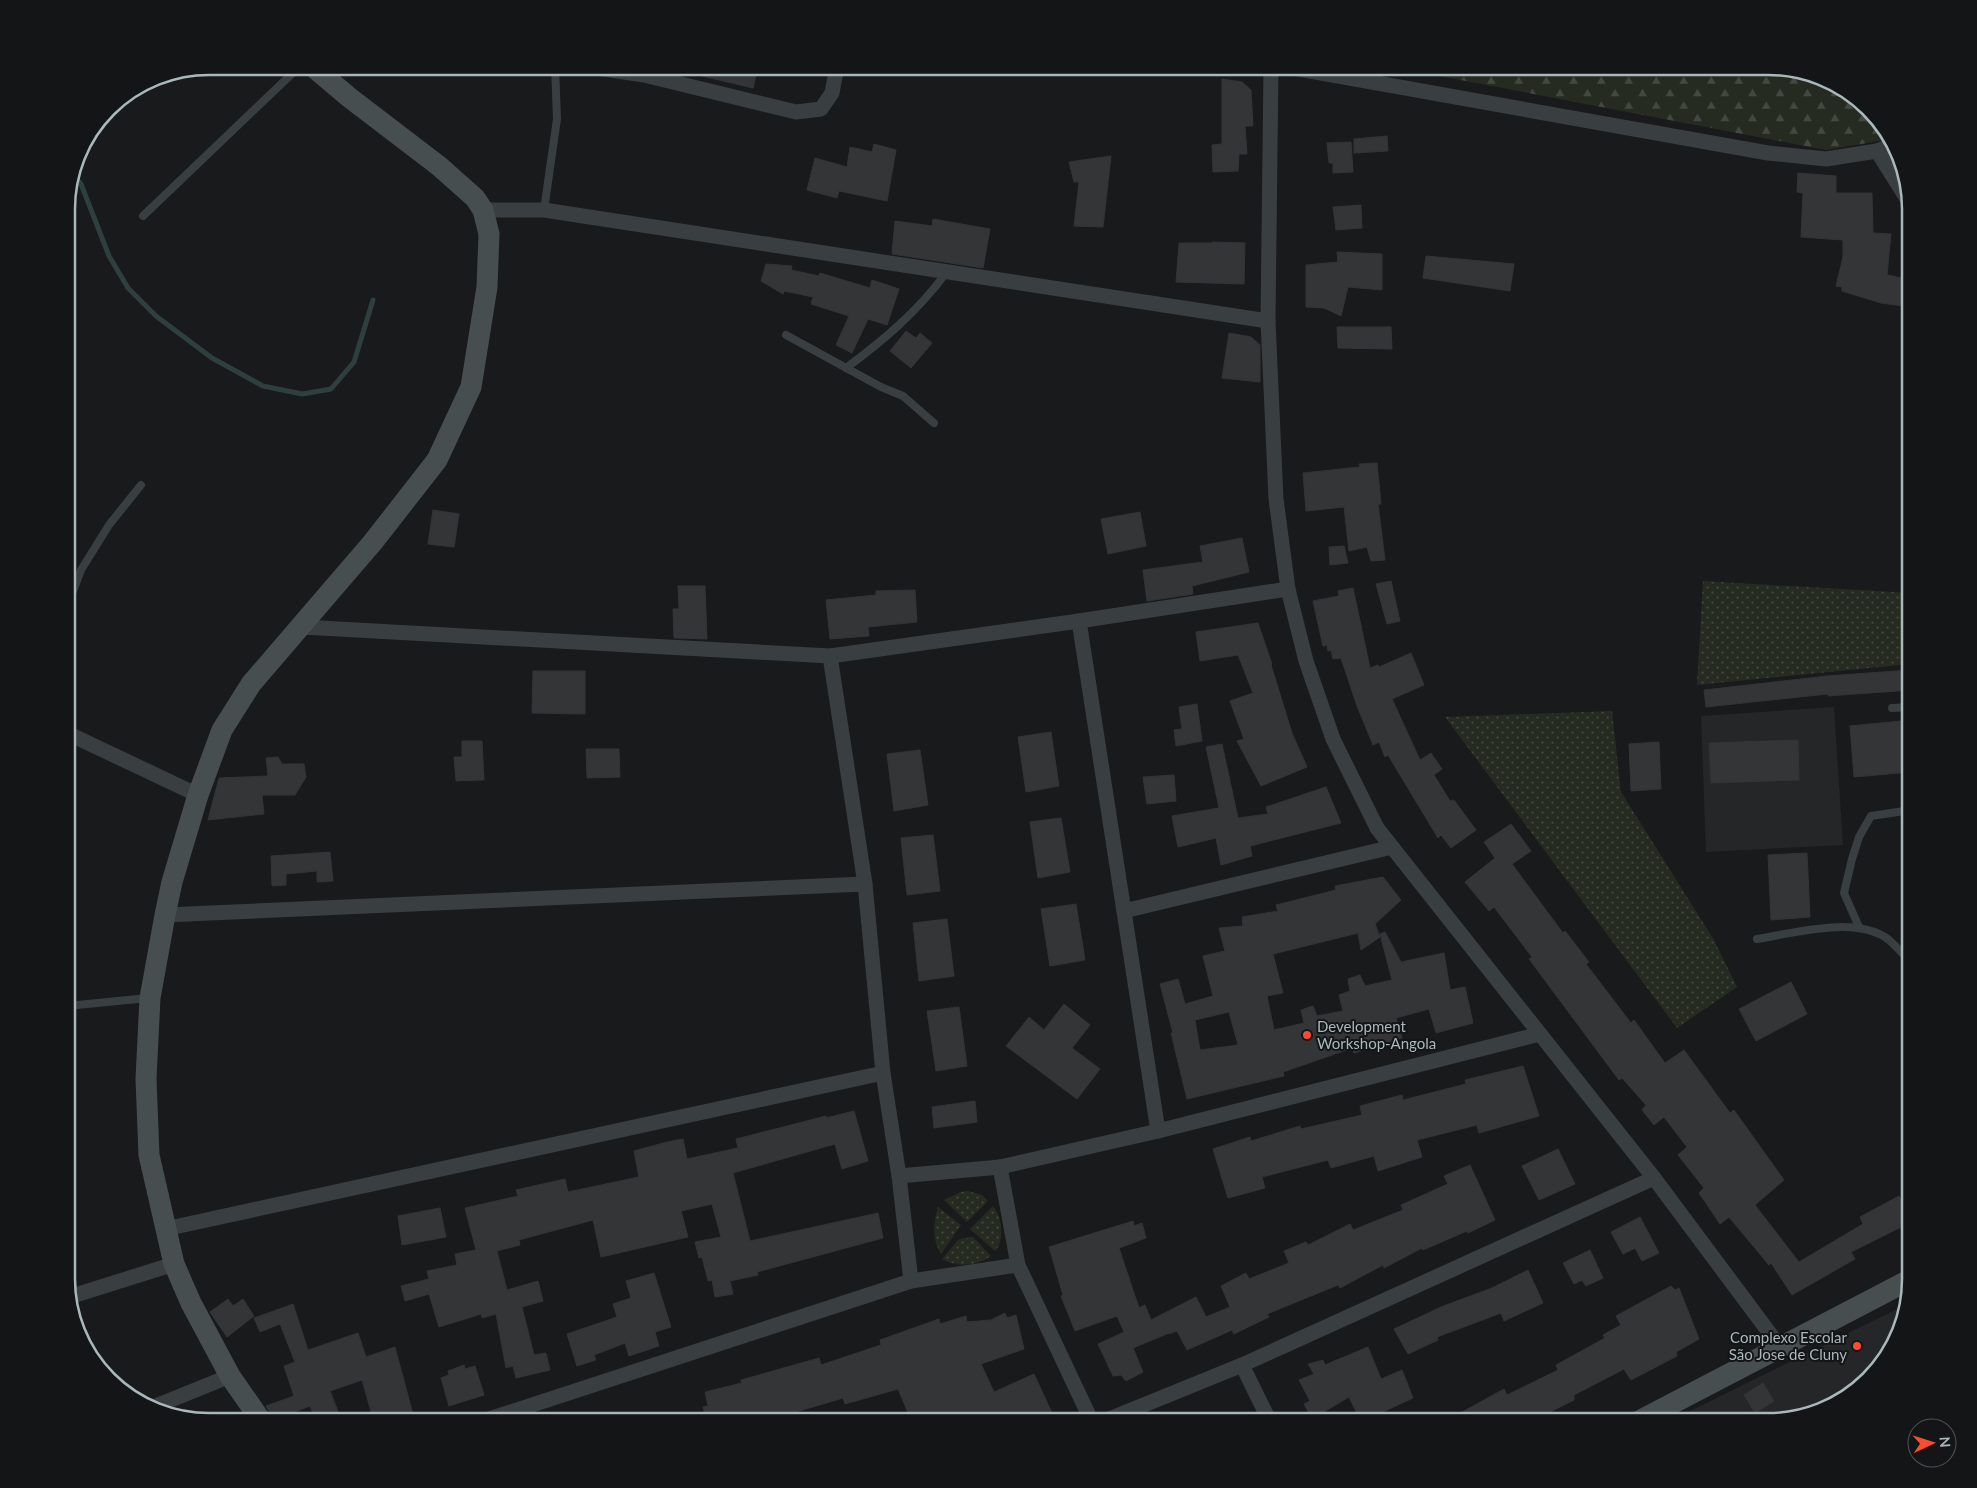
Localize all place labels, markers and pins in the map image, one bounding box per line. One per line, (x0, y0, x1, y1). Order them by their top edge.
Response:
place label: Development Workshop-Angola (1317, 1017, 1436, 1052)
marker: Development Workshop-Angola (1301, 1029, 1313, 1041)
place label: Complexo Escolar São Jose de Cluny (1729, 1328, 1848, 1363)
marker: Complexo Escolar São Jose de Cluny (1851, 1340, 1863, 1352)

